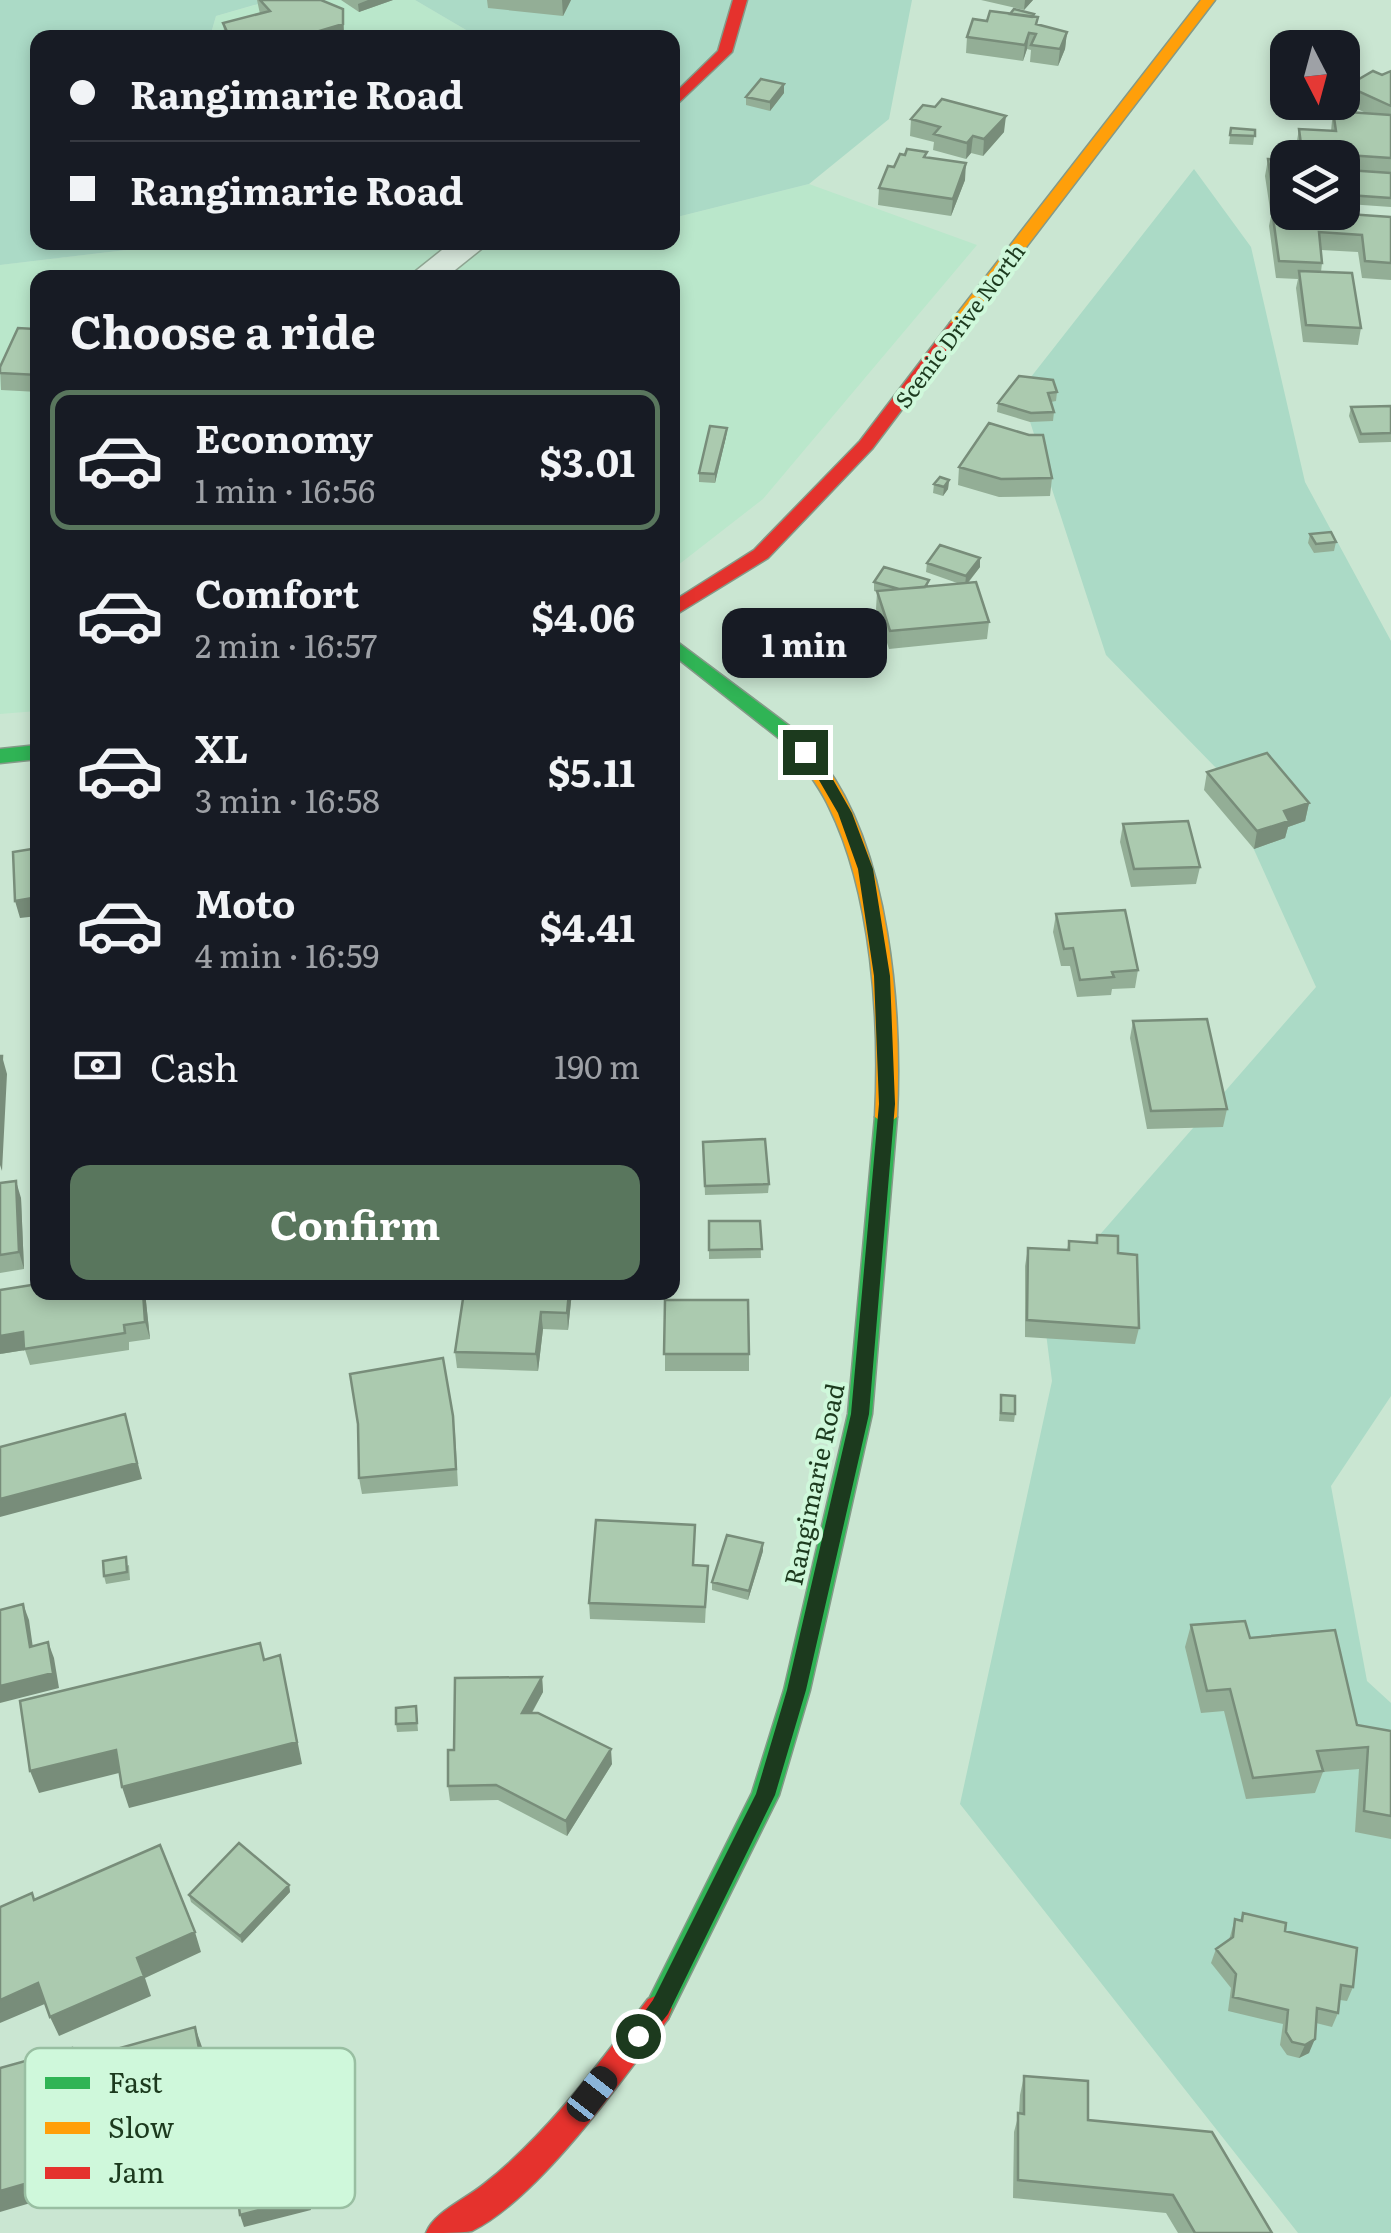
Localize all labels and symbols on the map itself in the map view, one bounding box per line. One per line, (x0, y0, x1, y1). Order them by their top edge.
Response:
north arrow (1270, 30, 1360, 120)
street label: Scenic Drive North (886, 236, 1032, 414)
callout: 1 min (722, 607, 888, 677)
route end (783, 730, 828, 775)
street label: Rangimarie Road (773, 1379, 853, 1589)
route start (616, 2014, 661, 2059)
legend (25, 2048, 355, 2208)
text: Fast (108, 2060, 163, 2102)
car (562, 2061, 622, 2127)
text: Slow (108, 2105, 174, 2147)
text: Jam (108, 2150, 164, 2192)

